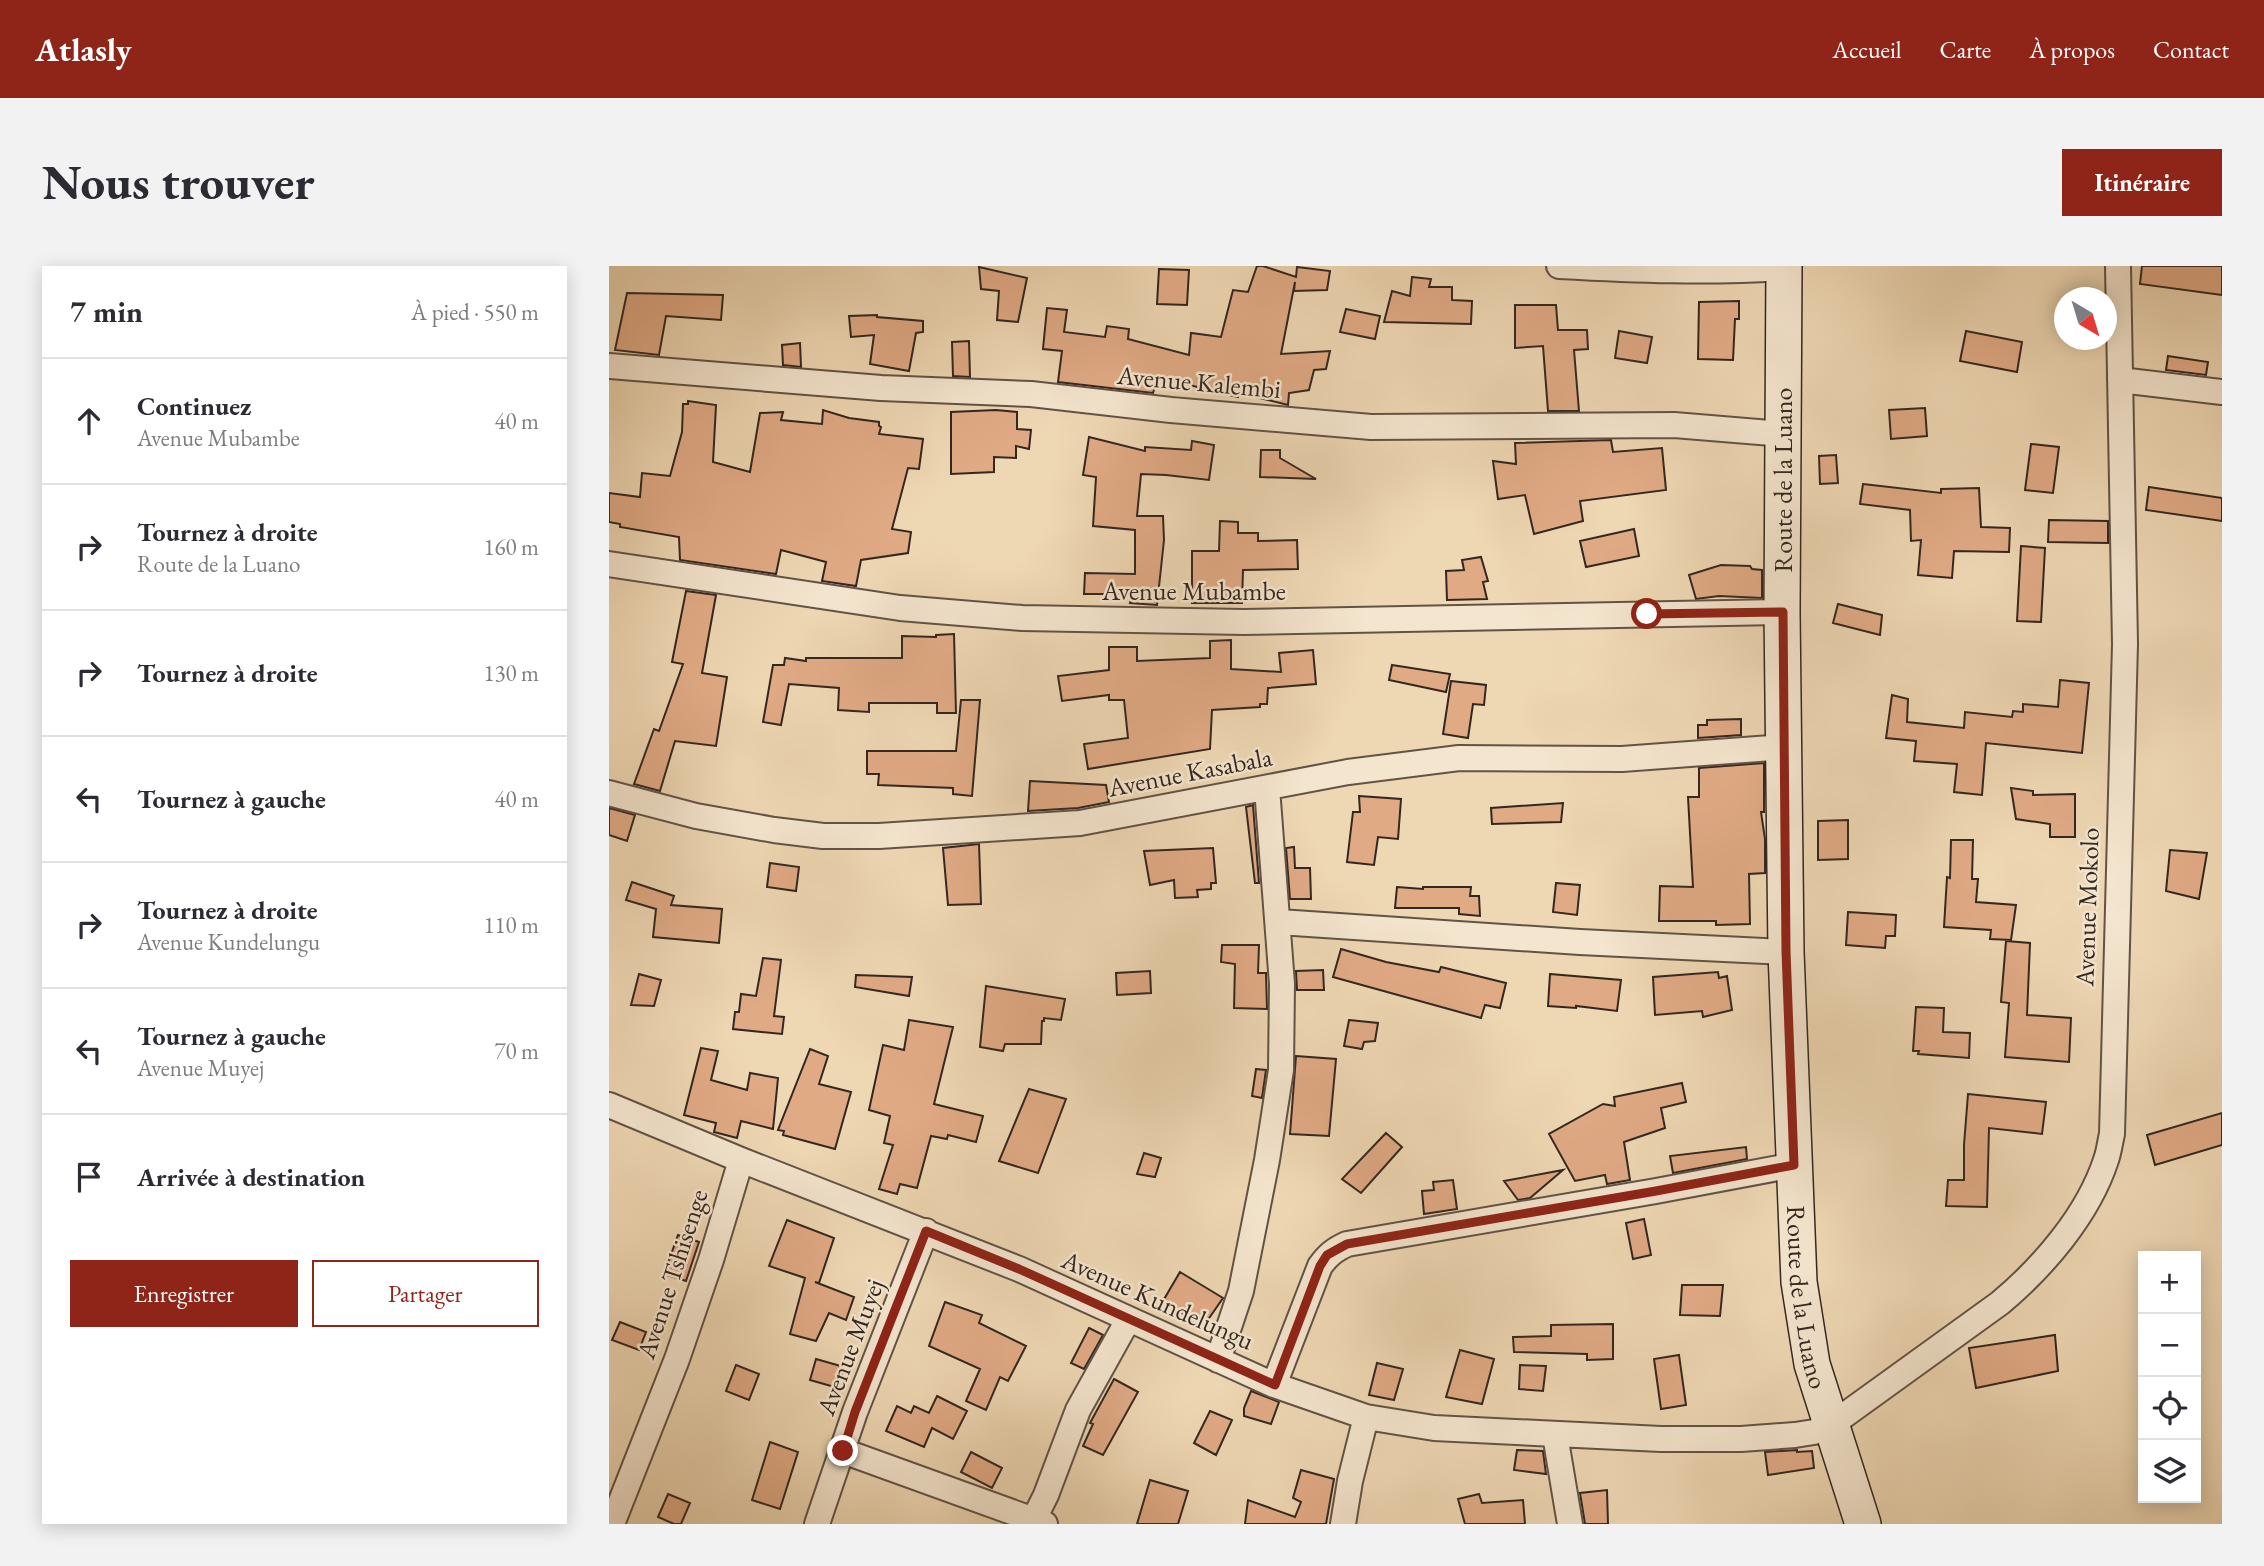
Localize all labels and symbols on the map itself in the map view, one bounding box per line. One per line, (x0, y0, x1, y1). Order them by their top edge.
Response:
north arrow (2054, 287, 2117, 350)
street label: Avenue Kalembi (1115, 358, 1282, 406)
street label: Route de la Luano (1766, 388, 1800, 572)
street label: Avenue Mubambe (1101, 574, 1286, 608)
route start (1631, 598, 1662, 629)
street label: Avenue Kasabala (1104, 739, 1276, 805)
street label: Avenue Mokolo (2067, 827, 2107, 988)
street label: Avenue Tshisenge (628, 1185, 715, 1364)
street label: Route de la Luano (1779, 1205, 1836, 1393)
street label: Avenue Kundelungu (1056, 1242, 1260, 1358)
street label: Avenue Muyej (808, 1274, 892, 1421)
route end (827, 1435, 858, 1466)

